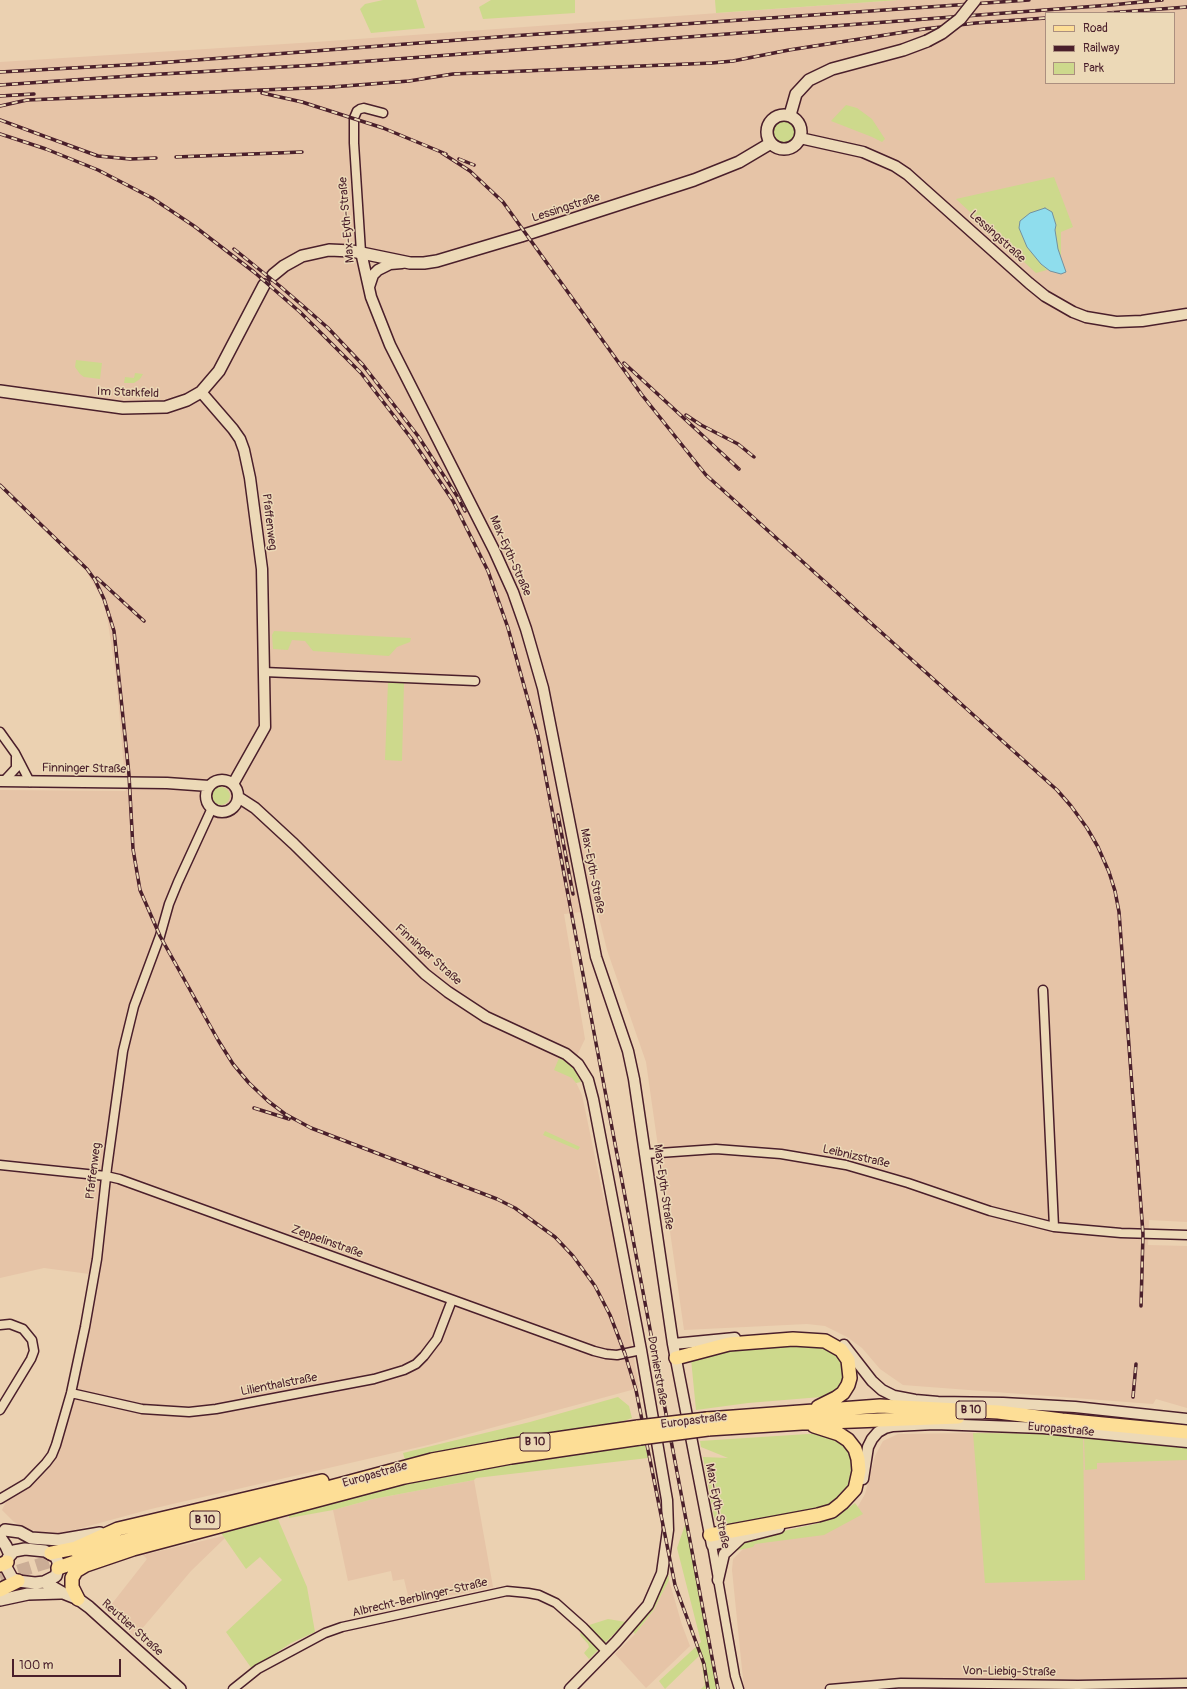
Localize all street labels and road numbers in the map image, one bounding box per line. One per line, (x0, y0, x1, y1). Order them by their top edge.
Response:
street label: Max-Eyth-Straße (336, 176, 358, 264)
street label: Lessingstraße (530, 190, 602, 226)
street label: Lessingstraße (966, 208, 1028, 266)
street label: Im Starkfeld (97, 385, 159, 401)
street label: Pfaffenweg (258, 493, 280, 551)
street label: Max-Eyth-Straße (486, 514, 534, 598)
street label: Finninger Straße (42, 761, 126, 777)
street label: Max-Eyth-Straße (577, 827, 607, 915)
street label: Finninger Straße (392, 921, 464, 989)
street label: Pfaffenweg (83, 1142, 105, 1200)
street label: Leibnizstraße (821, 1142, 891, 1172)
street label: Max-Eyth-Straße (650, 1143, 676, 1231)
street label: Zeppelinstraße (289, 1222, 365, 1262)
street label: Dornierstraße (644, 1335, 670, 1407)
street label: Lilienthalstraße (240, 1371, 318, 1399)
road number: B 10 (956, 1401, 986, 1419)
street label: Europastraße (660, 1410, 728, 1432)
street label: Europastraße (1027, 1420, 1095, 1440)
road number: B 10 (520, 1433, 550, 1451)
street label: Europastraße (341, 1459, 409, 1491)
street label: Max-Eyth-Straße (702, 1462, 732, 1550)
road number: B 10 (190, 1511, 220, 1529)
street label: Albrecht-Berblinger-Straße (351, 1575, 489, 1621)
street label: Reuttier Straße (98, 1597, 166, 1659)
street label: Von-Liebig-Straße (962, 1664, 1056, 1680)

